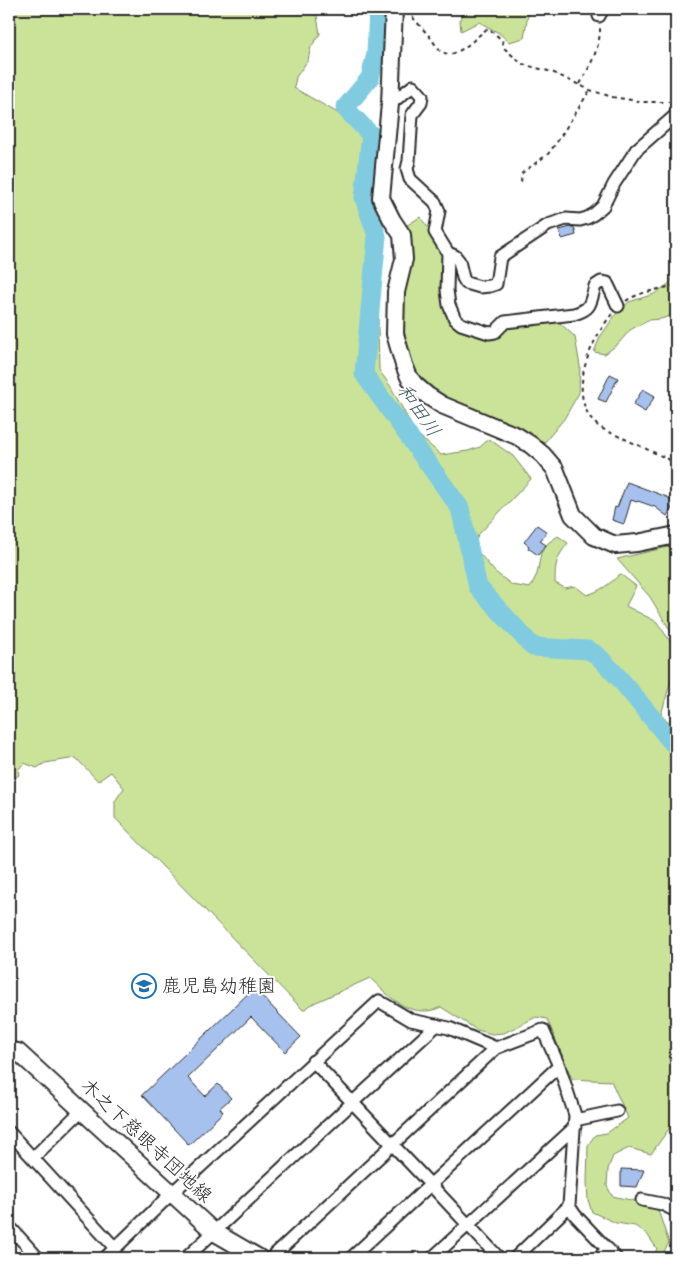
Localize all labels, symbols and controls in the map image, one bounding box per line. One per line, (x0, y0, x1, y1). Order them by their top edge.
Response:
water label: 和田川 (390, 379, 446, 443)
school or university icon: 鹿児島幼稚園 (131, 973, 157, 999)
place label: 鹿児島幼稚園 (162, 974, 276, 999)
street label: 木之下慈眼寺団地線 (75, 1074, 217, 1208)

